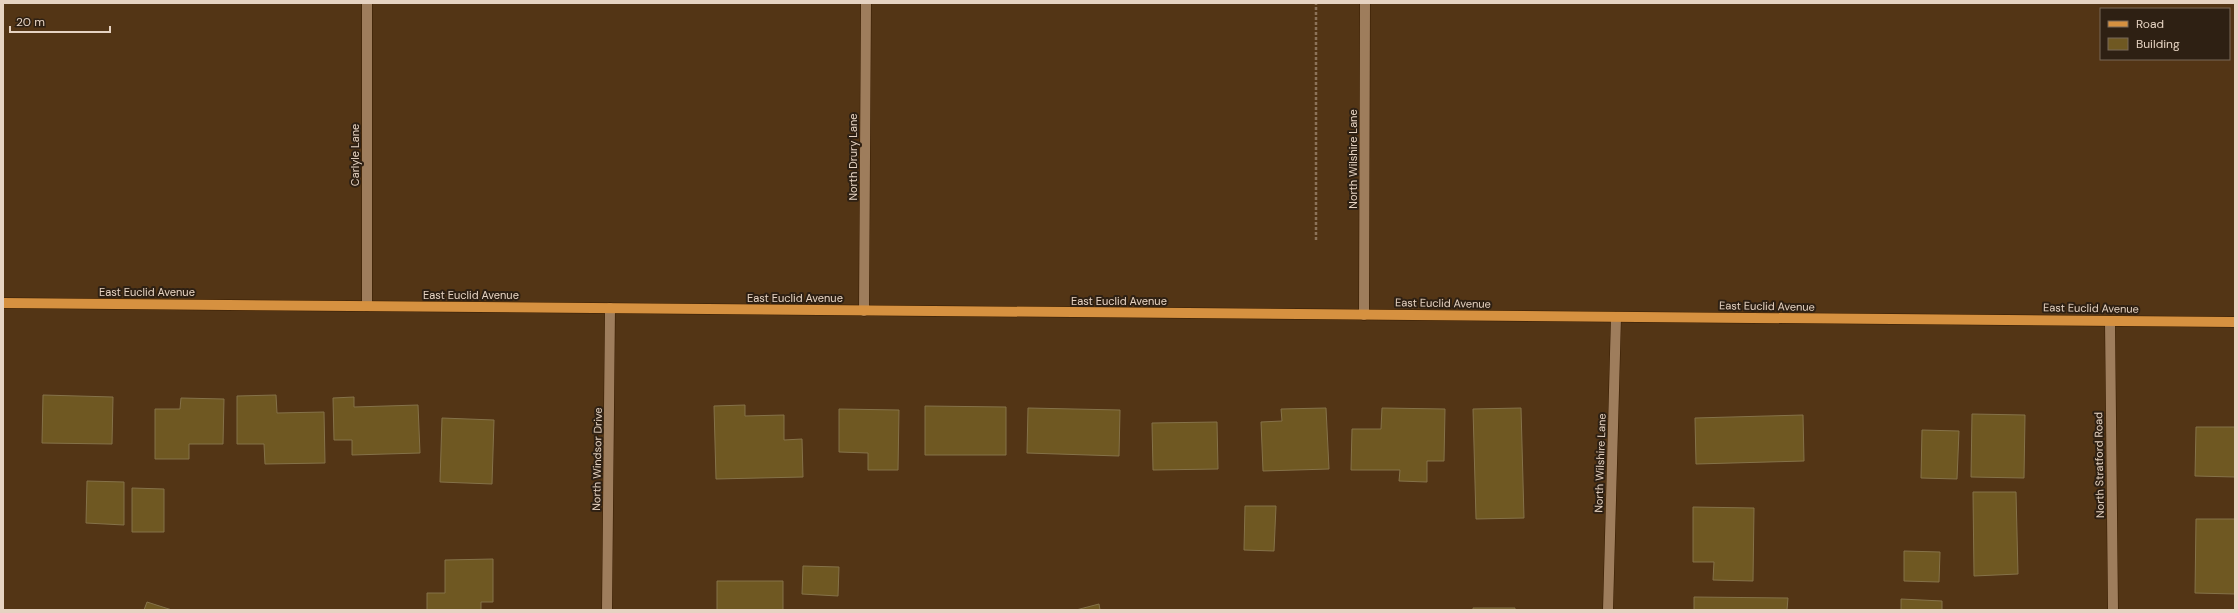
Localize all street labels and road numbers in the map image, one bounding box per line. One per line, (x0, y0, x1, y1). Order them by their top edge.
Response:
street label: North Wilshire Lane (1346, 109, 1360, 209)
street label: North Drury Lane (846, 113, 860, 201)
street label: Carlyle Lane (348, 124, 362, 186)
street label: East Euclid Avenue (99, 285, 195, 299)
street label: East Euclid Avenue (423, 288, 519, 302)
street label: East Euclid Avenue (747, 291, 843, 305)
street label: East Euclid Avenue (1071, 294, 1167, 308)
street label: East Euclid Avenue (1395, 295, 1491, 311)
street label: East Euclid Avenue (1719, 298, 1815, 314)
street label: East Euclid Avenue (2043, 300, 2139, 316)
street label: North Windsor Drive (589, 407, 605, 511)
street label: North Stratford Road (2091, 412, 2107, 518)
street label: North Wilshire Lane (1591, 413, 1609, 513)

